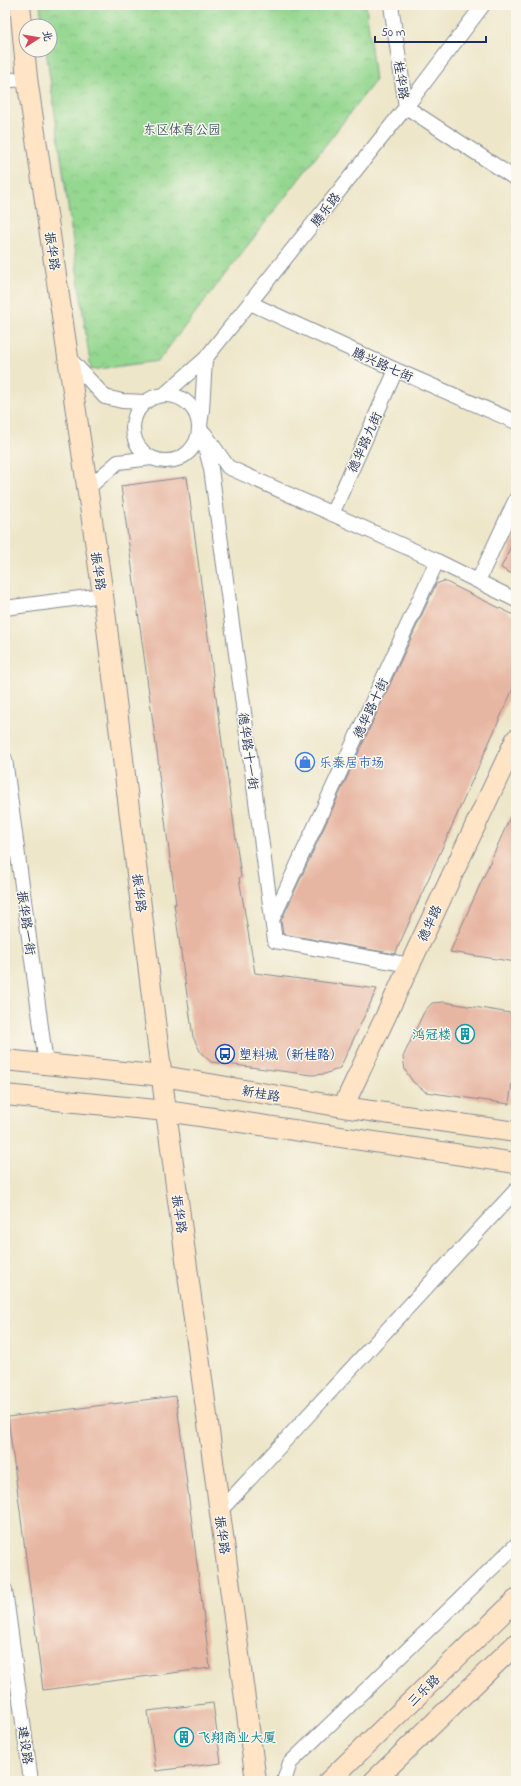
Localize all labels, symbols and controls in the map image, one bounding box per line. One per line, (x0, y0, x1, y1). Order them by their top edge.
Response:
north arrow (18, 18, 58, 58)
scale bar (375, 18, 486, 44)
text: 50 m (381, 24, 405, 42)
text: 北 (38, 29, 56, 43)
street label: 桂华路 (388, 59, 413, 101)
park label: 东区体育公园 (143, 121, 221, 140)
street label: 腾乐路 (307, 189, 346, 231)
street label: 振华路 (39, 231, 64, 272)
street label: 腾兴路七街 (349, 343, 416, 387)
street label: 德华路九街 (343, 409, 387, 476)
street label: 振华路 (85, 551, 110, 592)
street label: 德华路十街 (349, 675, 394, 742)
street label: 德华路十一街 (233, 711, 262, 791)
shop icon: 乐泰居市场 (294, 751, 316, 773)
place label: 乐泰居市场 (319, 754, 384, 773)
street label: 振华路 (127, 873, 150, 914)
street label: 振华路一街 (12, 890, 39, 957)
street label: 德华路 (414, 902, 447, 945)
building icon: 鸿冠楼 (454, 1023, 476, 1045)
place label: 鸿冠楼 (412, 1026, 451, 1045)
bus stop icon: 塑料城（新桂路） (214, 1043, 236, 1065)
place label: 塑料城（新桂路） (239, 1046, 343, 1065)
street label: 新桂路 (240, 1082, 282, 1107)
street label: 振华路 (166, 1194, 191, 1235)
street label: 振华路 (209, 1515, 234, 1556)
street label: 三乐路 (403, 1671, 445, 1711)
street label: 建设路 (12, 1725, 37, 1766)
building icon: 飞翔商业大厦 (173, 1726, 195, 1748)
place label: 飞翔商业大厦 (198, 1729, 276, 1748)

